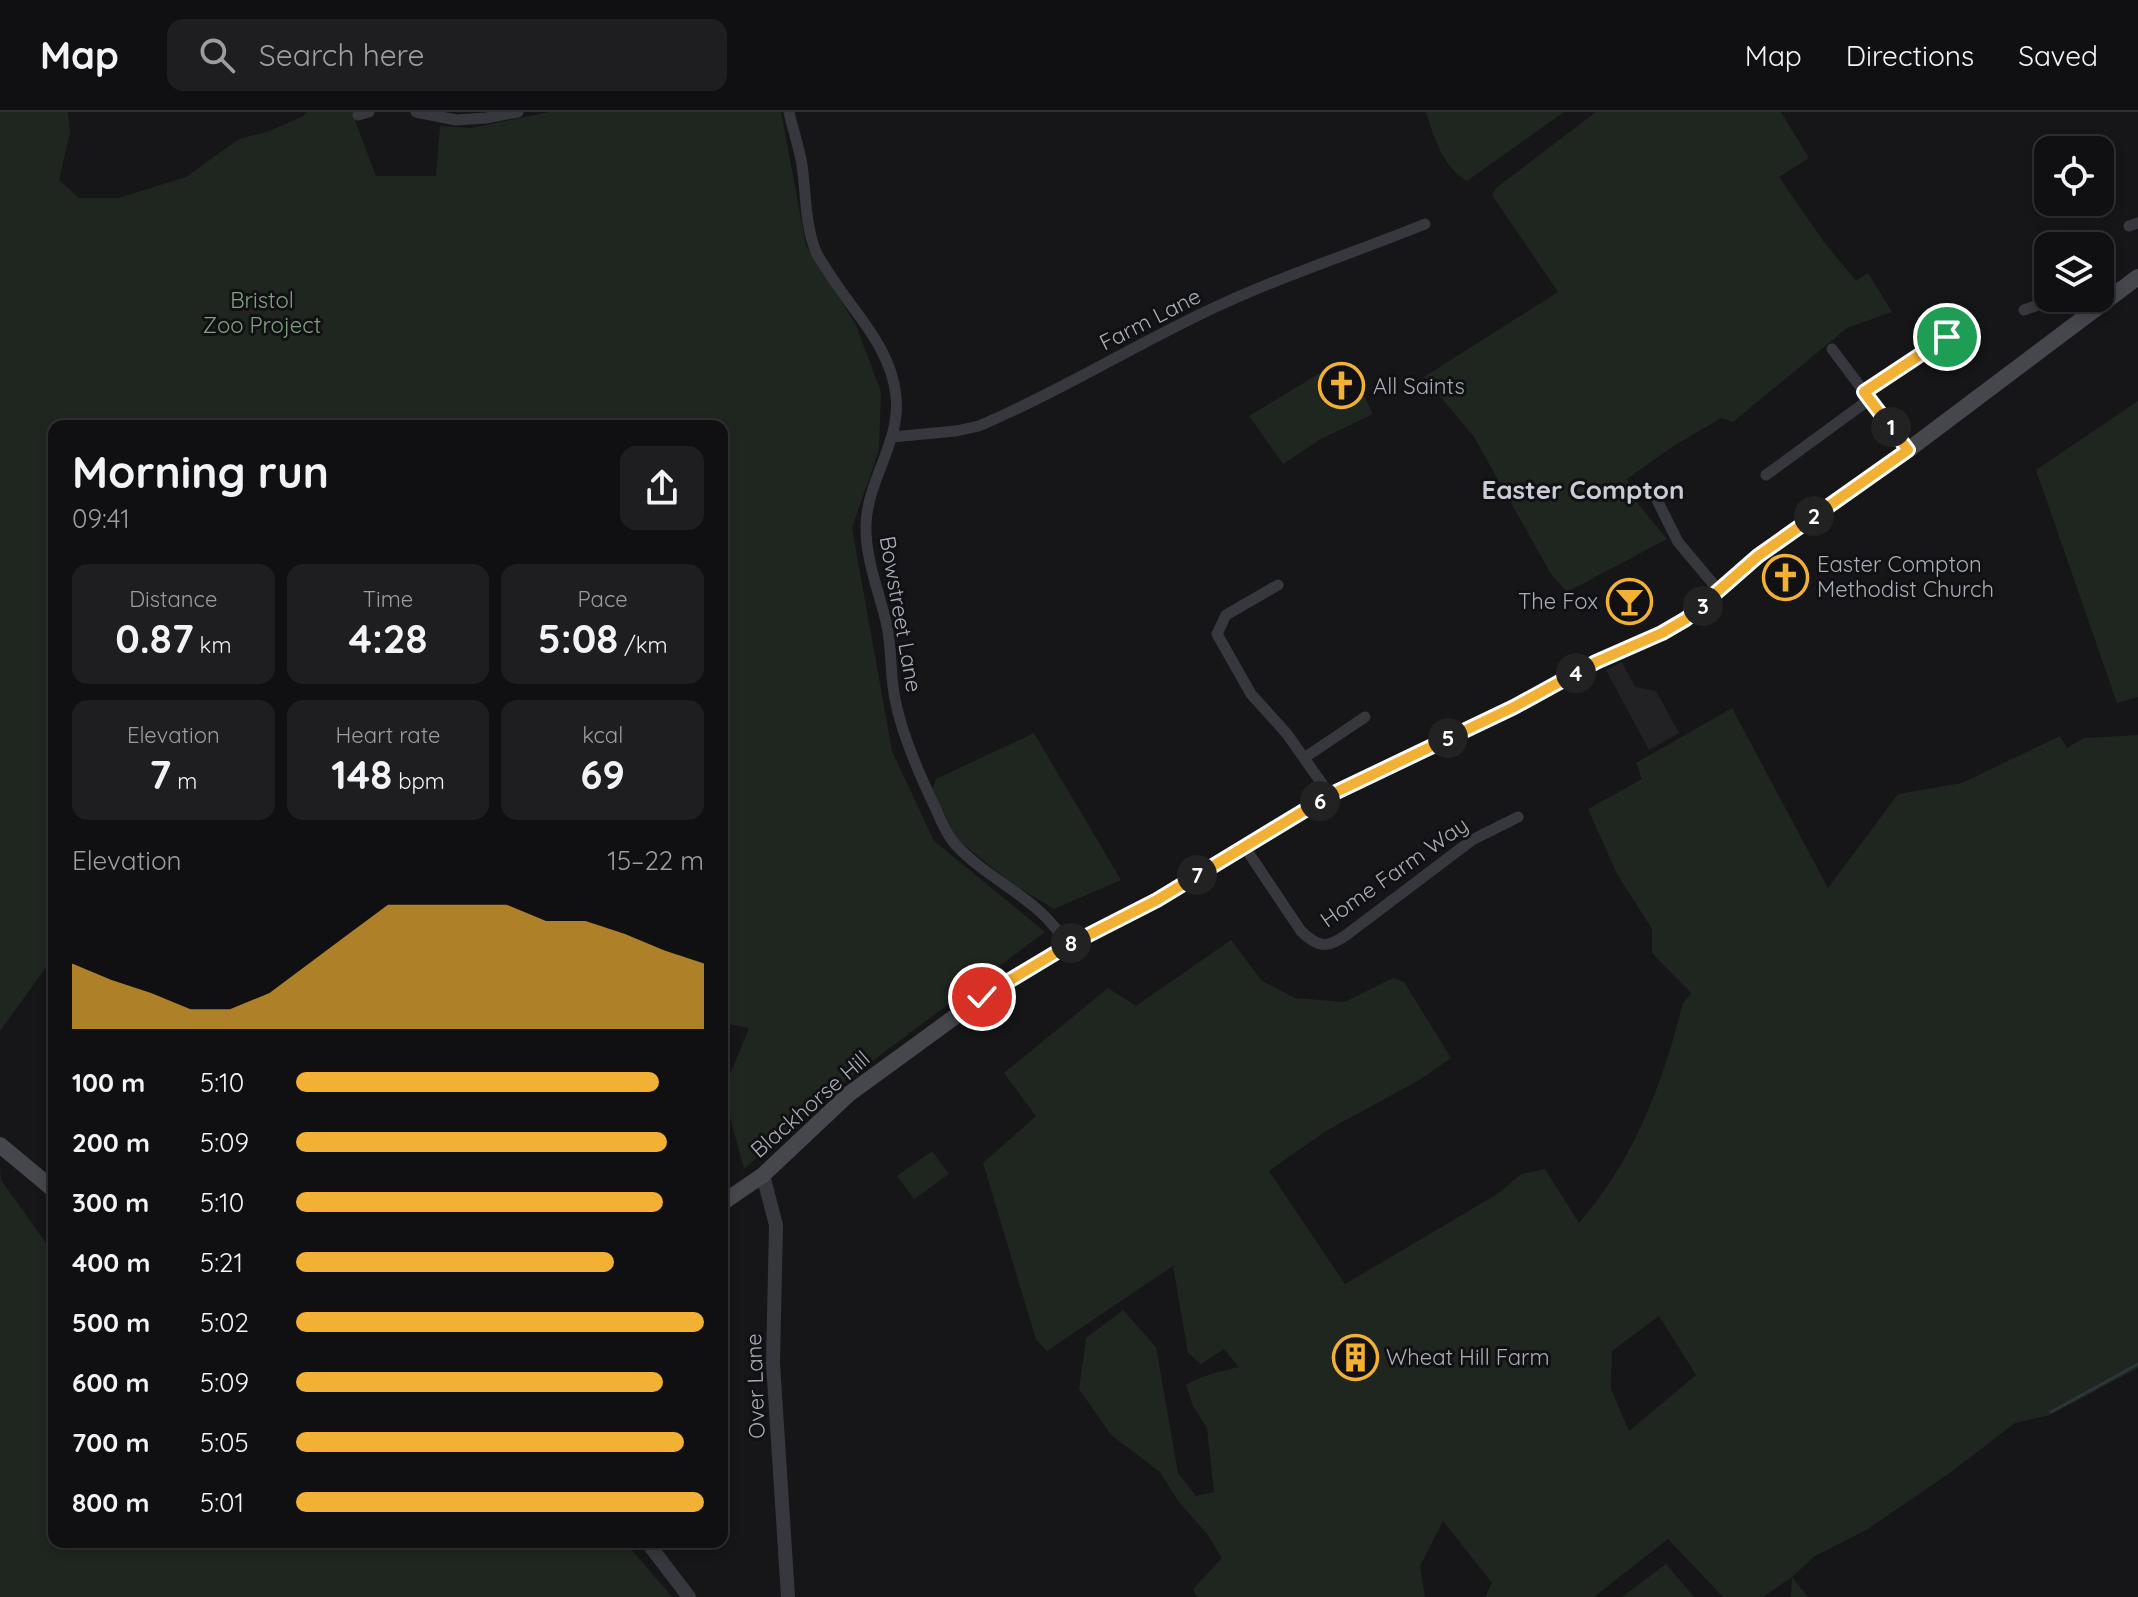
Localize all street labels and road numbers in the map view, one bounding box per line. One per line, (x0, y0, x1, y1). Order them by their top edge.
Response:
street label: Farm Lane (1095, 282, 1205, 356)
street label: Bowstreet Lane (873, 534, 929, 694)
street label: Home Farm Way (1315, 811, 1473, 933)
street label: Blackhorse Hill (744, 1044, 876, 1164)
street label: Over Lane (739, 1333, 771, 1439)

